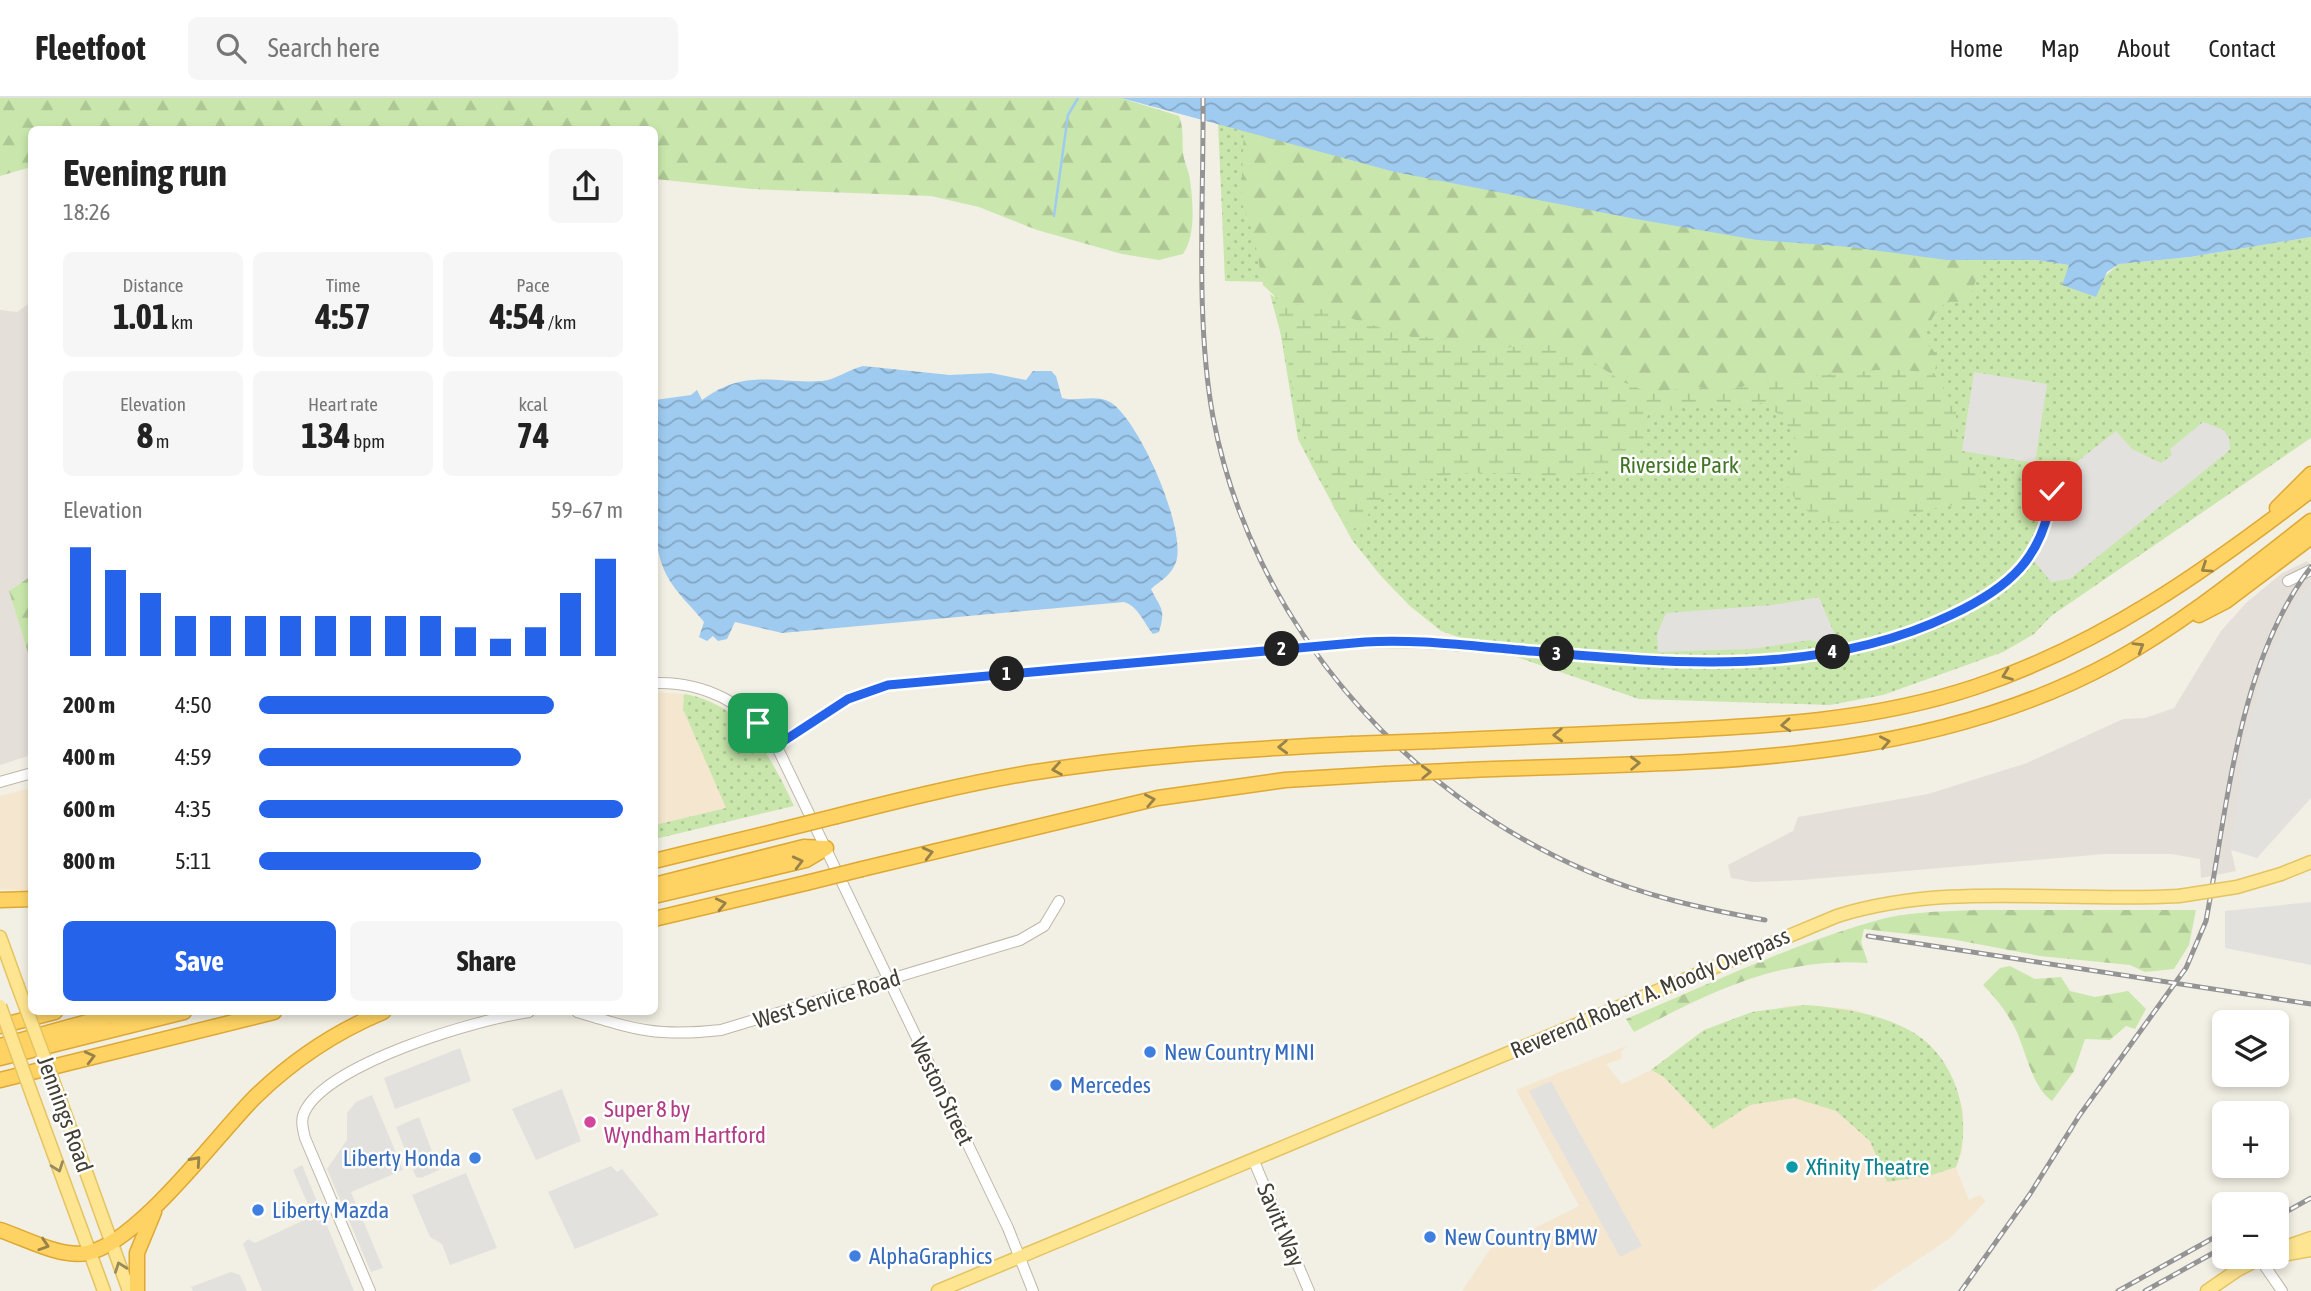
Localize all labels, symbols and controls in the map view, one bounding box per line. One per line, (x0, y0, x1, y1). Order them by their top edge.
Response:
search box (188, 17, 678, 80)
text: Fleetfoot (35, 29, 146, 67)
icon: search (212, 29, 250, 67)
text: Search here (268, 33, 380, 63)
text: Home (1949, 35, 2003, 62)
text: Map (2041, 35, 2079, 62)
text: About (2117, 35, 2170, 62)
text: Contact (2208, 35, 2276, 62)
button: share (549, 149, 623, 223)
text: Evening run (63, 151, 227, 194)
text: 18:26 (63, 199, 110, 225)
text: Distance (123, 274, 183, 296)
text: Time (326, 274, 360, 296)
text: Pace (516, 274, 550, 296)
text: 1.01 (113, 296, 168, 336)
text: 4:57 (315, 296, 371, 336)
text: 4:54 (490, 296, 545, 336)
text: km (168, 311, 193, 333)
text: /km (545, 311, 576, 333)
text: Elevation (120, 393, 186, 415)
text: Heart rate (308, 393, 378, 415)
text: kcal (519, 393, 547, 415)
text: 8 (137, 415, 153, 455)
text: 134 (301, 415, 351, 455)
text: 74 (517, 415, 549, 455)
text: m (153, 430, 169, 452)
text: bpm (351, 430, 385, 452)
park label: Riverside Park (1619, 452, 1739, 478)
pin (2022, 461, 2082, 521)
icon: check (2033, 472, 2071, 510)
text: Elevation (63, 497, 143, 523)
text: 59–67 m (551, 497, 623, 523)
one-way arrow (2201, 560, 2214, 572)
pin: 2 (1264, 632, 1300, 666)
pin: 4 (1815, 634, 1850, 670)
pin: 3 (1540, 636, 1574, 672)
text: 2 (1277, 637, 1286, 659)
text: 4 (1828, 640, 1837, 662)
text: 3 (1552, 642, 1561, 664)
one-way arrow (2132, 642, 2145, 655)
pin: 1 (990, 656, 1024, 692)
text: 1 (1002, 662, 1011, 684)
one-way arrow (2001, 667, 2013, 681)
text: 200 m (63, 692, 115, 718)
text: 4:50 (175, 692, 212, 718)
pin (728, 693, 788, 753)
icon: arrive (739, 704, 777, 742)
one-way arrow (1780, 717, 1791, 732)
one-way arrow (1553, 728, 1564, 743)
one-way arrow (1880, 735, 1891, 750)
one-way arrow (1277, 740, 1288, 755)
text: 400 m (63, 744, 115, 770)
text: 4:59 (175, 744, 212, 770)
one-way arrow (1629, 755, 1640, 770)
one-way arrow (1051, 761, 1063, 776)
one-way arrow (1421, 764, 1432, 779)
one-way arrow (1144, 793, 1156, 808)
text: 600 m (63, 796, 115, 822)
text: 4:35 (175, 796, 212, 822)
one-way arrow (922, 847, 934, 861)
text: 800 m (63, 848, 115, 874)
text: 5:11 (175, 848, 212, 874)
one-way arrow (792, 856, 804, 870)
one-way arrow (715, 898, 727, 912)
button: Save (63, 921, 336, 1001)
button: Share (350, 921, 623, 1001)
street label: Reverend Robert A. Moody Overpass (1507, 922, 1793, 1064)
street label: West Service Road (751, 964, 903, 1034)
map controls (2212, 1010, 2289, 1269)
button: layers (2212, 1010, 2289, 1087)
street label: Weston Street (905, 1033, 979, 1149)
place label: New Country MINI (1164, 1039, 1315, 1065)
marker: New Country MINI (1142, 1044, 1158, 1060)
one-way arrow (84, 1051, 96, 1065)
street label: Jennings Road (32, 1052, 98, 1176)
place label: Mercedes (1070, 1072, 1151, 1098)
marker: Mercedes (1048, 1077, 1064, 1093)
place label: Super 8 by Wyndham Hartford (604, 1096, 766, 1148)
button: + (2212, 1101, 2289, 1178)
marker: Super 8 by Wyndham Hartford (582, 1114, 598, 1130)
place label: Liberty Honda (343, 1145, 461, 1171)
marker: Liberty Honda (467, 1150, 483, 1166)
place label: Xfinity Theatre (1806, 1154, 1929, 1180)
one-way arrow (187, 1156, 200, 1169)
marker: Xfinity Theatre (1784, 1159, 1800, 1175)
one-way arrow (50, 1160, 64, 1172)
street label: Savitt Way (1252, 1180, 1310, 1270)
button: − (2212, 1192, 2289, 1269)
place label: Liberty Mazda (272, 1197, 389, 1223)
marker: Liberty Mazda (250, 1202, 266, 1218)
place label: New Country BMW (1444, 1224, 1597, 1250)
marker: New Country BMW (1422, 1229, 1438, 1245)
one-way arrow (38, 1237, 50, 1251)
place label: AlphaGraphics (869, 1243, 992, 1269)
marker: AlphaGraphics (847, 1248, 863, 1264)
one-way arrow (115, 1261, 129, 1273)

